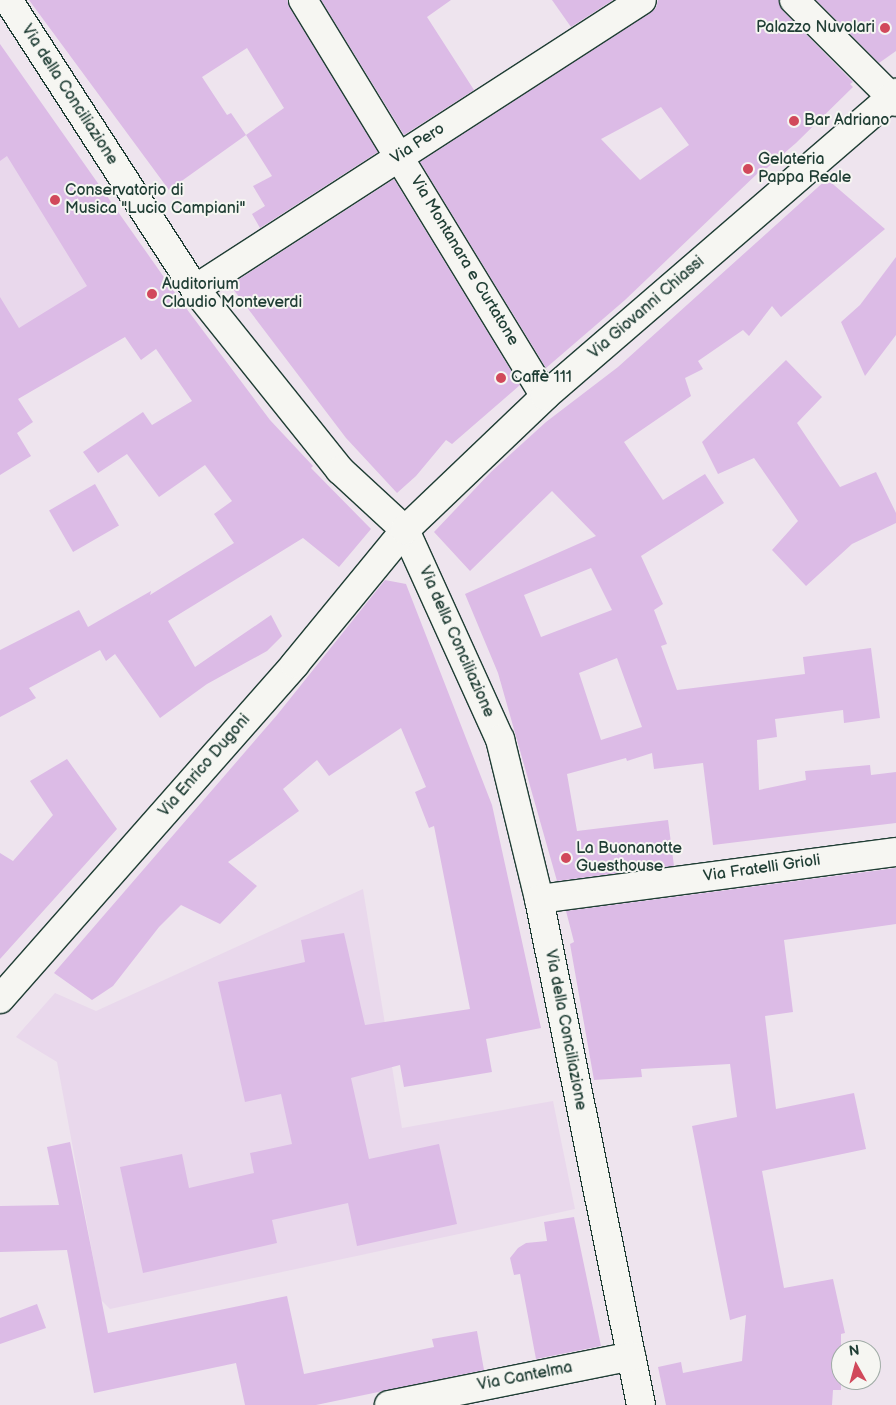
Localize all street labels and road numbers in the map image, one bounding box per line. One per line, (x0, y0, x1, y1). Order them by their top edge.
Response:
street label: Via della Conciliazione (17, 21, 121, 169)
street label: Via Pero (387, 119, 449, 169)
street label: Via Montanara e Curtatone (406, 173, 522, 349)
street label: Via Giovanni Chiassi (585, 253, 709, 363)
street label: Via della Conciliazione (414, 564, 498, 720)
street label: Via Enrico Dugoni (155, 711, 255, 821)
street label: Via Fratelli Grioli (702, 851, 822, 887)
street label: Via della Conciliazione (540, 948, 590, 1112)
street label: Via Cantelma (476, 1358, 574, 1396)

